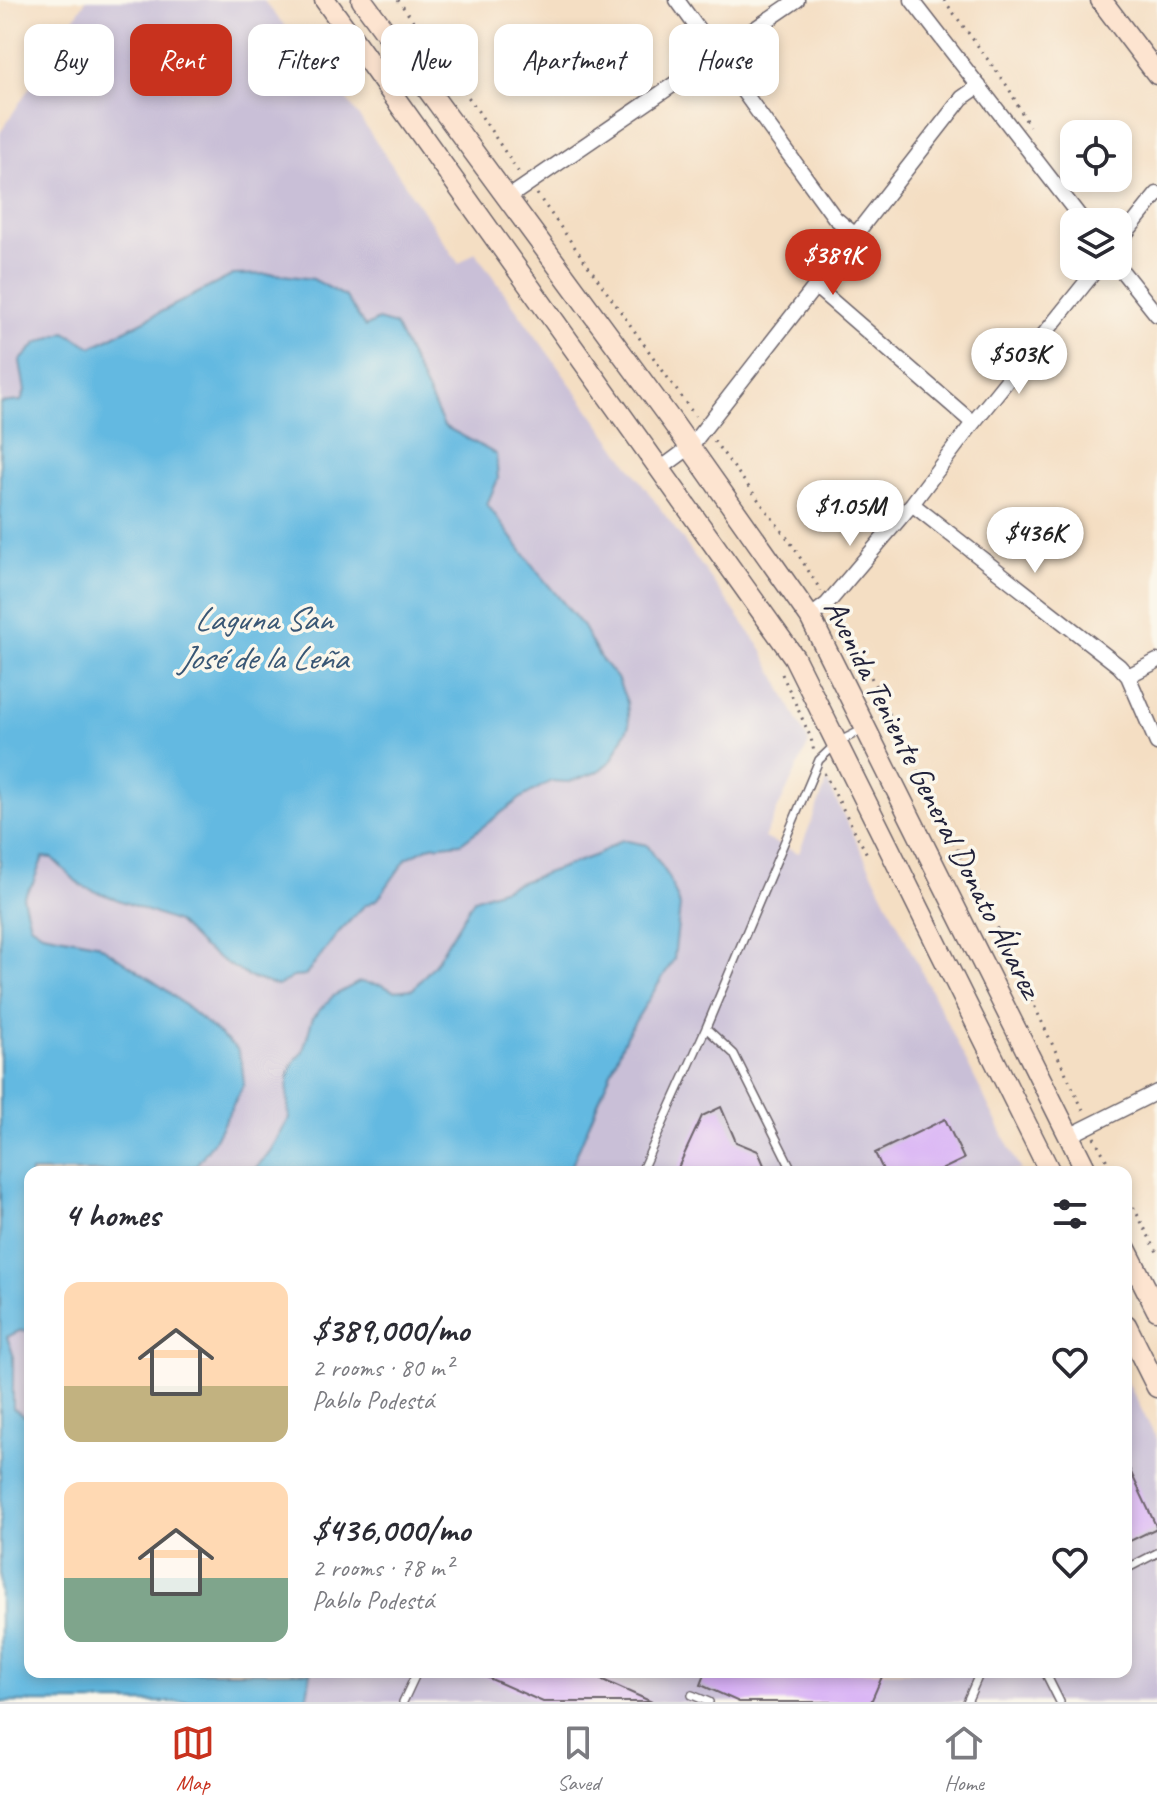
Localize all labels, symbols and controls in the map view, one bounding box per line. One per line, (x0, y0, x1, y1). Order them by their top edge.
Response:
chip: Buy (24, 24, 114, 96)
chip: Rent (130, 24, 232, 96)
chip: Filters (248, 24, 365, 96)
chip: New (381, 24, 478, 96)
chip: Apartment (494, 24, 653, 96)
chip: House (669, 24, 779, 96)
map controls (1060, 120, 1132, 280)
button: locate (1060, 120, 1132, 192)
button: layers (1060, 208, 1132, 280)
pin: $389K (777, 229, 889, 297)
text: $389K (803, 238, 863, 271)
pin: $503K (963, 328, 1075, 396)
text: $503K (989, 337, 1049, 370)
pin: $1.05M (785, 480, 915, 548)
text: $1.05M (815, 489, 885, 522)
pin: $436K (979, 507, 1091, 575)
text: $436K (1005, 516, 1065, 549)
street label: Avenida Teniente General Donato Álvarez (815, 592, 1053, 1007)
water label: Laguna San José de la Leña (176, 597, 351, 679)
icon: filters (1048, 1192, 1092, 1236)
text: 4 homes (64, 1193, 160, 1236)
text: $389,000/mo (312, 1308, 469, 1351)
icon: home (128, 1314, 224, 1410)
icon: heart (1048, 1340, 1092, 1384)
text: 2 rooms · 80 m² (312, 1351, 453, 1384)
text: Pablo Podestá (312, 1384, 434, 1417)
text: $436,000/mo (312, 1508, 470, 1551)
icon: home (128, 1514, 224, 1610)
icon: heart (1048, 1540, 1092, 1584)
text: 2 rooms · 78 m² (312, 1551, 453, 1584)
text: Pablo Podestá (312, 1584, 434, 1617)
tab: Map (171, 1721, 215, 1797)
tab: Saved (556, 1721, 600, 1797)
tab: Home (942, 1721, 986, 1797)

